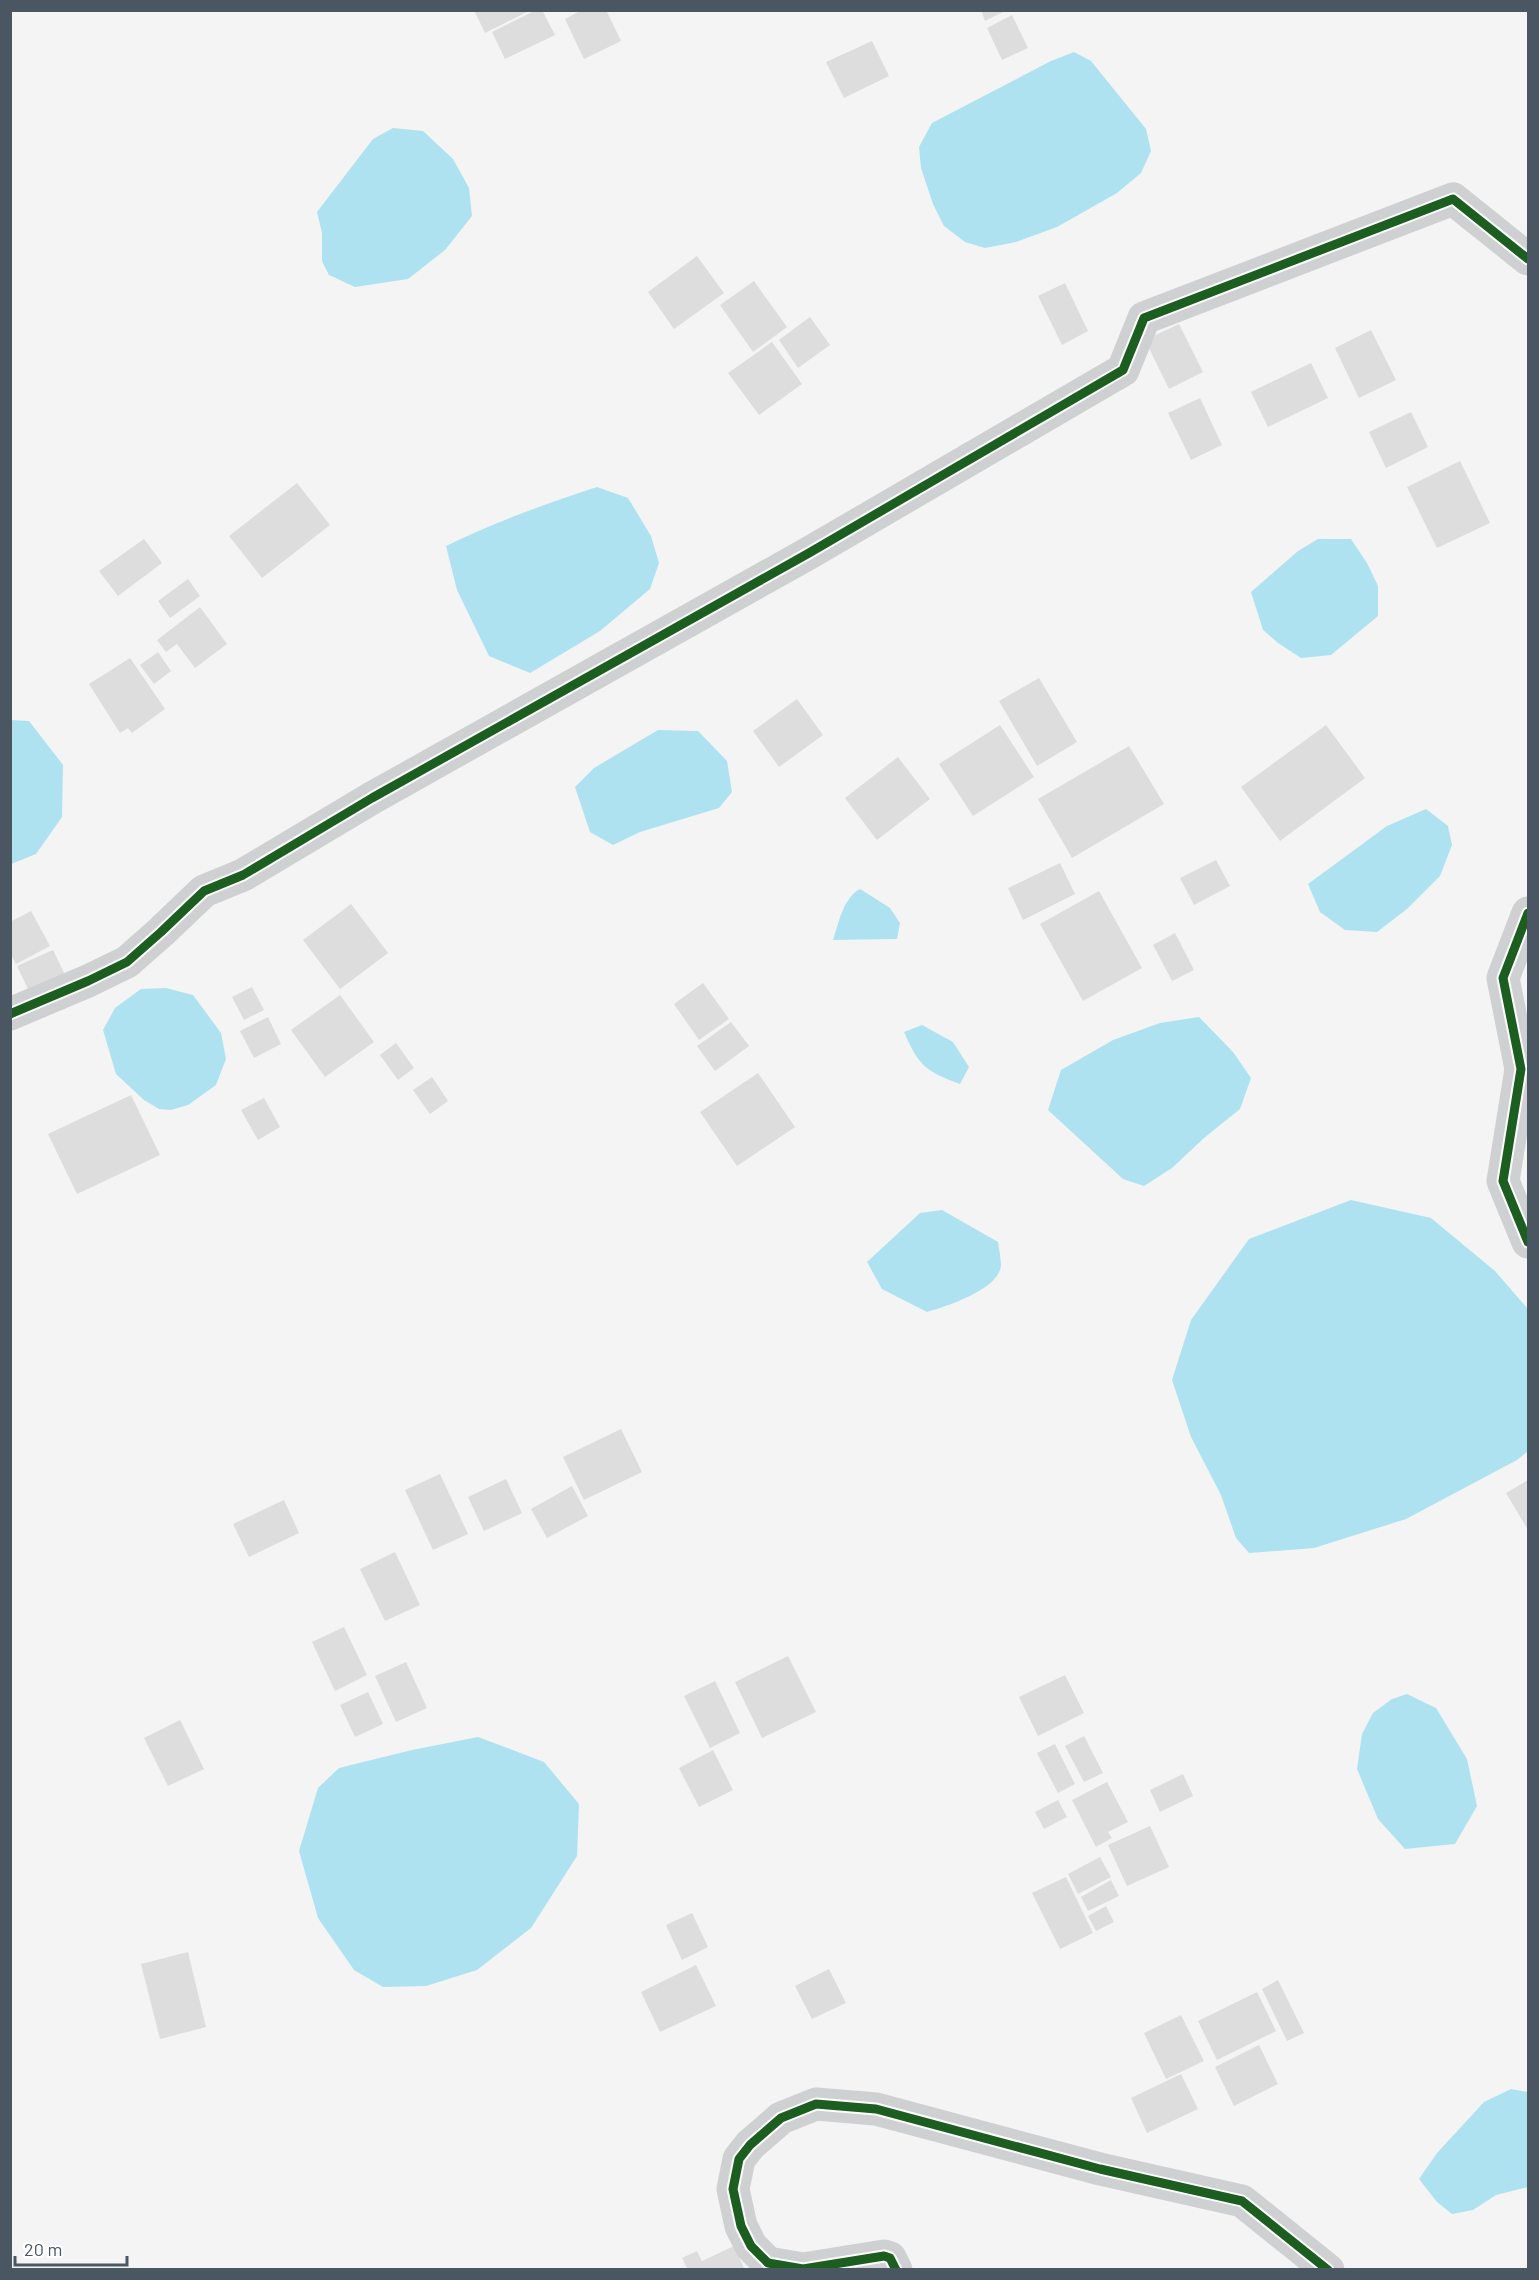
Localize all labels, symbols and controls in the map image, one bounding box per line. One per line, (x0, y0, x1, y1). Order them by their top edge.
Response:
scale bar (15, 2229, 128, 2267)
text: 20 m (24, 2238, 62, 2260)

